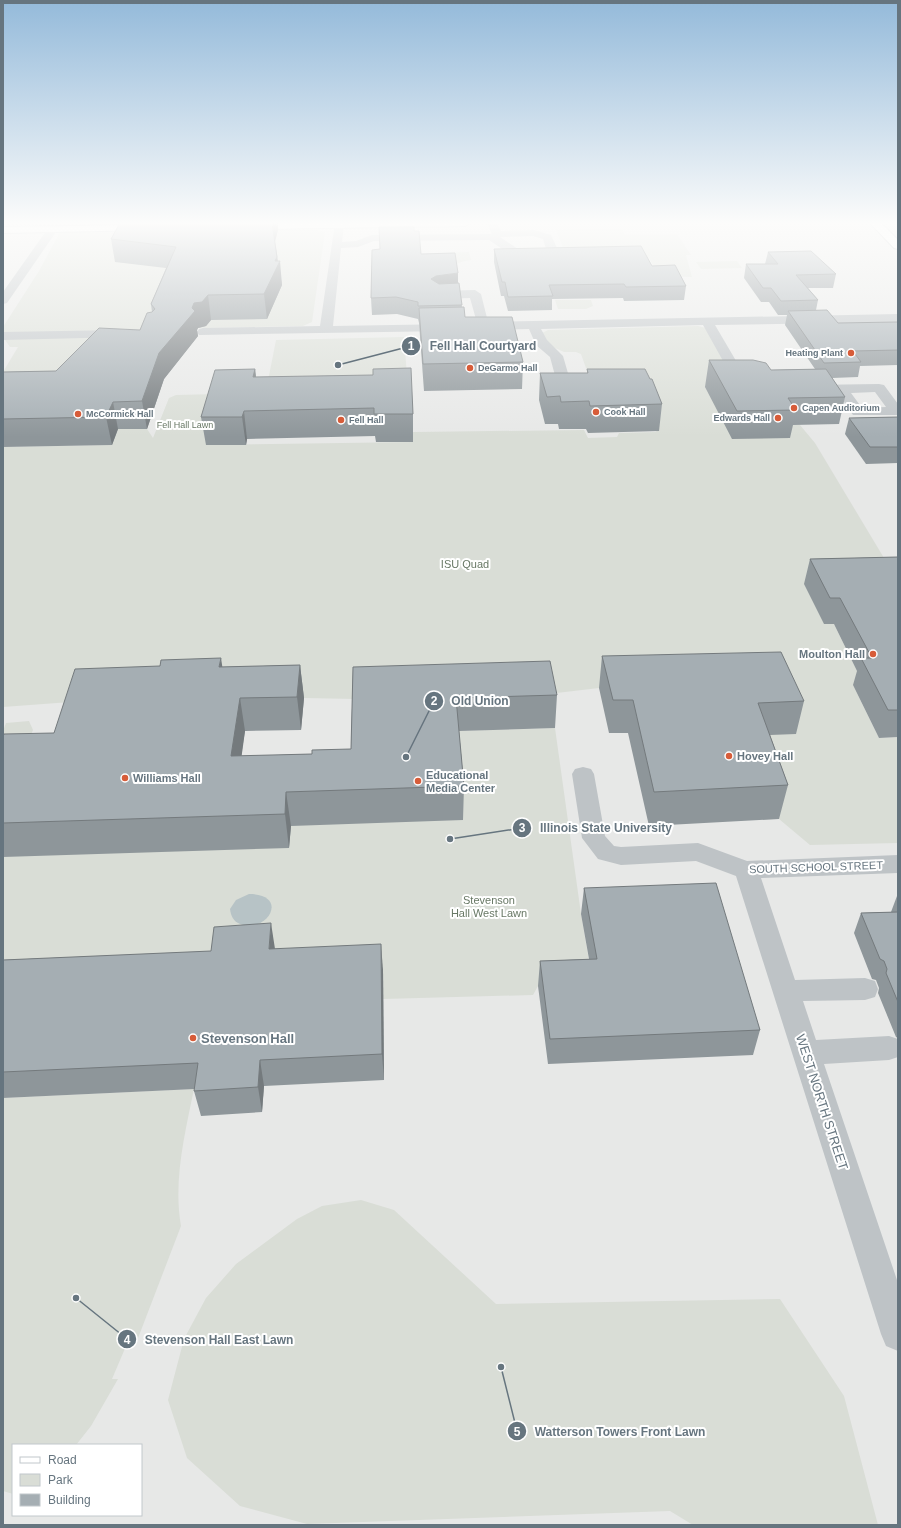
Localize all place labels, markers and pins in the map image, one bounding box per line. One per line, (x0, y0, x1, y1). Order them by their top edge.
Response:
callout: Fell Hall Courtyard (401, 334, 544, 358)
place label: Heating Plant (785, 348, 843, 358)
marker: Heating Plant (846, 348, 856, 358)
marker: DeGarmo Hall (465, 363, 475, 373)
place label: DeGarmo Hall (478, 363, 538, 373)
marker: Capen Auditorium (789, 403, 799, 413)
place label: Capen Auditorium (802, 403, 880, 413)
marker: Cook Hall (591, 407, 601, 417)
place label: Cook Hall (604, 407, 646, 417)
marker: McCormick Hall (73, 409, 83, 419)
place label: McCormick Hall (86, 409, 154, 419)
place label: Edwards Hall (713, 413, 770, 423)
marker: Edwards Hall (773, 413, 783, 423)
marker: Fell Hall (336, 415, 346, 425)
place label: Fell Hall (349, 415, 384, 425)
place label: Moulton Hall (799, 648, 865, 660)
marker: Moulton Hall (868, 649, 878, 659)
callout: Old Union (424, 689, 517, 713)
place label: Hovey Hall (737, 750, 793, 762)
marker: Hovey Hall (724, 751, 734, 761)
place label: Educational Media Center (426, 769, 496, 794)
place label: Williams Hall (133, 772, 201, 784)
marker: Williams Hall (120, 773, 130, 783)
marker: Educational Media Center (413, 776, 423, 786)
callout: Illinois State University (512, 816, 680, 840)
place label: Stevenson Hall (201, 1031, 294, 1046)
marker: Stevenson Hall (188, 1033, 198, 1043)
callout: Stevenson Hall East Lawn (117, 1327, 302, 1351)
callout: Watterson Towers Front Lawn (507, 1419, 714, 1443)

